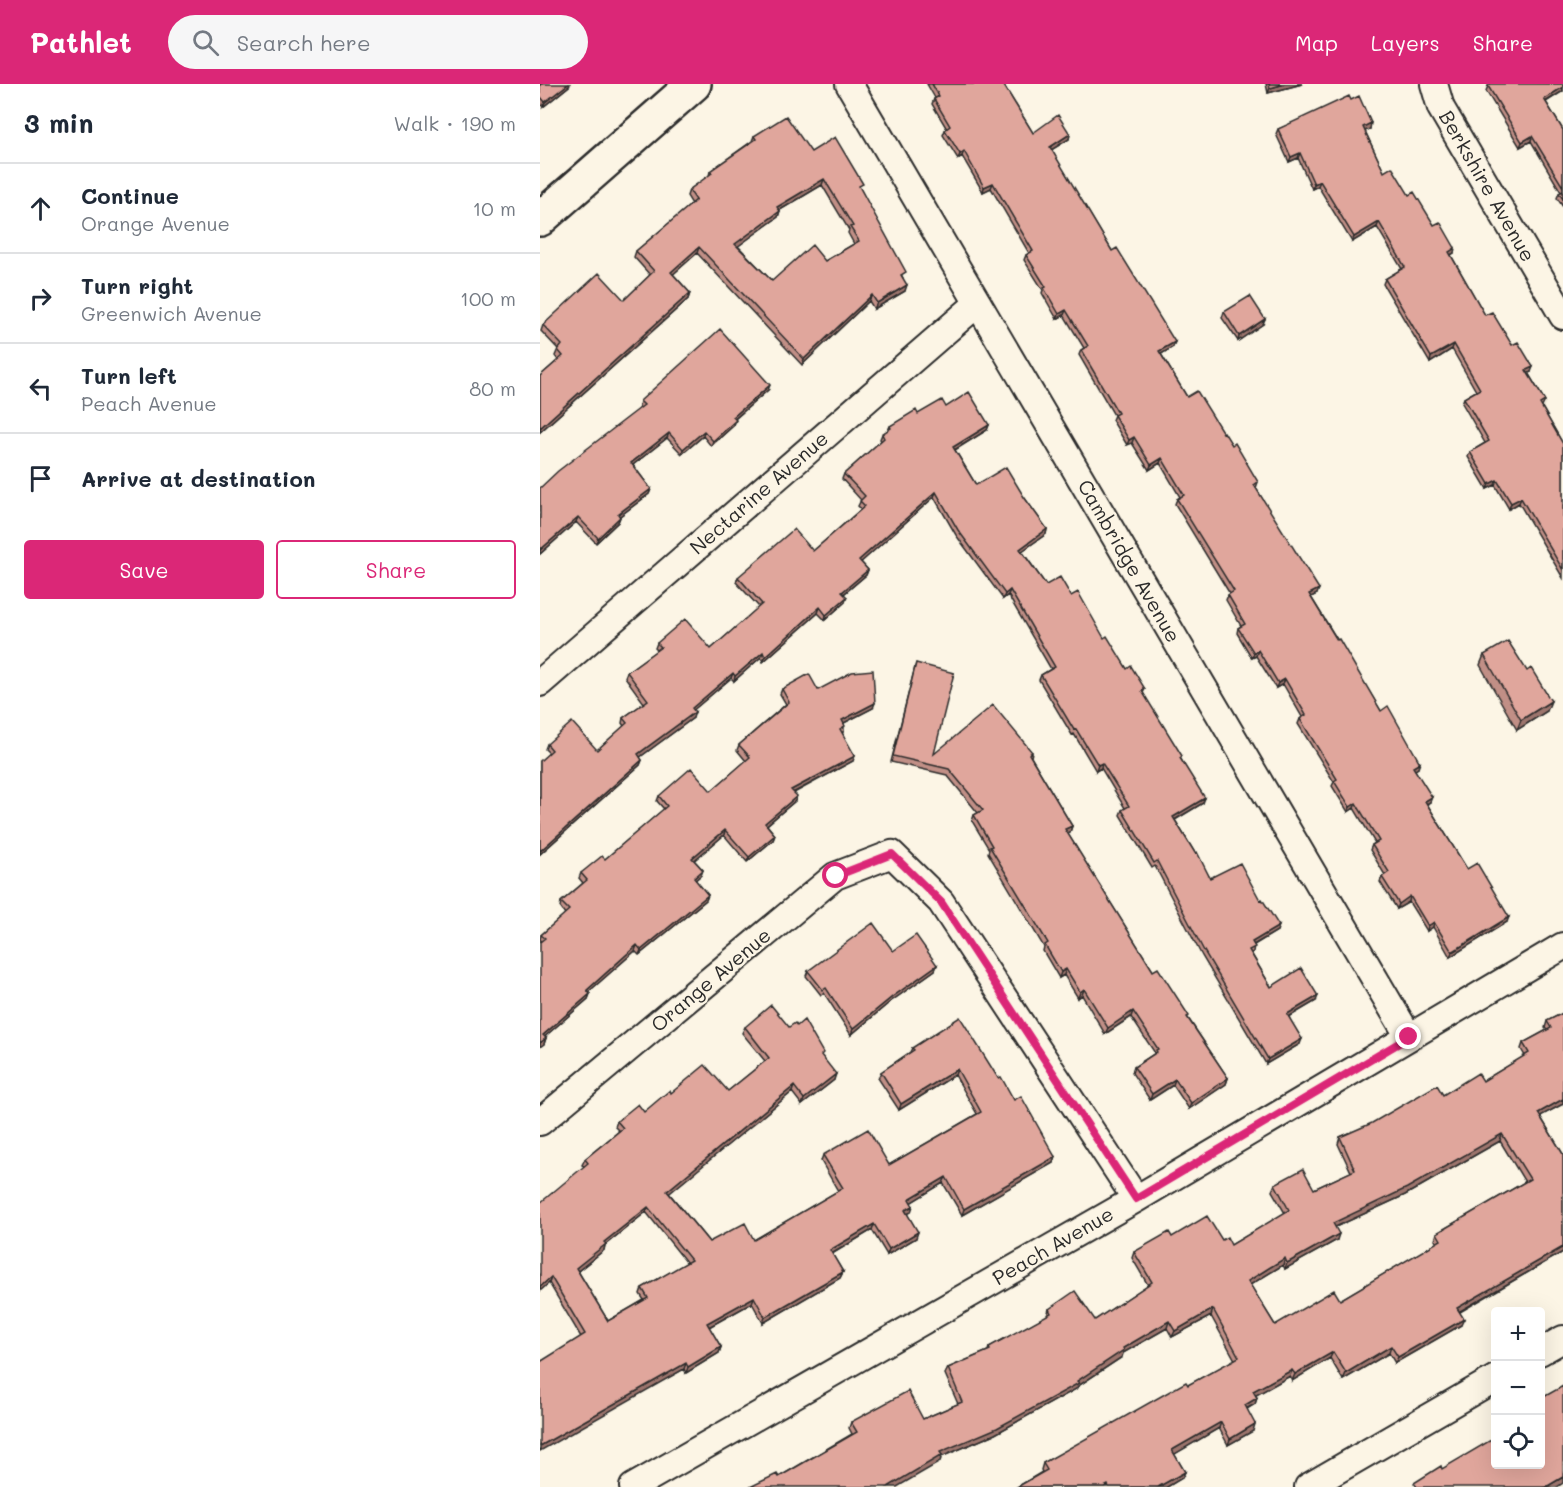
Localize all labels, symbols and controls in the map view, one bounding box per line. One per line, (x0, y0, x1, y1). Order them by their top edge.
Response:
search box (168, 15, 588, 69)
text: Pathlet (30, 24, 132, 60)
icon: search (189, 26, 222, 59)
text: Search here (237, 28, 371, 57)
text: Map (1295, 29, 1338, 56)
text: Layers (1371, 29, 1440, 56)
text: Share (1473, 29, 1533, 56)
street label: Berkshire Avenue (1434, 105, 1542, 266)
text: 3 min (24, 106, 93, 140)
text: Walk · 190 m (393, 110, 516, 136)
text: Continue (81, 181, 179, 210)
icon: ahead (24, 192, 57, 225)
text: 10 m (472, 195, 516, 221)
text: Orange Avenue (81, 210, 230, 236)
text: Turn right (81, 271, 193, 300)
icon: right (24, 282, 57, 315)
text: 100 m (460, 285, 516, 311)
text: Greenwich Avenue (81, 300, 262, 326)
text: Turn left (81, 361, 177, 390)
icon: left (24, 372, 57, 405)
text: 80 m (469, 375, 516, 401)
text: Peach Avenue (81, 390, 217, 416)
street label: Nectarine Avenue (684, 425, 833, 560)
icon: arrive (24, 462, 57, 495)
text: Arrive at destination (81, 464, 316, 493)
street label: Cambridge Avenue (1073, 474, 1187, 647)
button: Save (24, 540, 264, 599)
button: Share (276, 540, 516, 599)
route start (822, 862, 848, 888)
street label: Orange Avenue (645, 921, 776, 1037)
route end (1395, 1023, 1421, 1049)
street label: Peach Avenue (987, 1200, 1118, 1290)
map controls (1491, 1307, 1545, 1469)
button: + (1491, 1307, 1545, 1361)
button: − (1491, 1361, 1545, 1415)
button: locate (1491, 1415, 1545, 1469)

